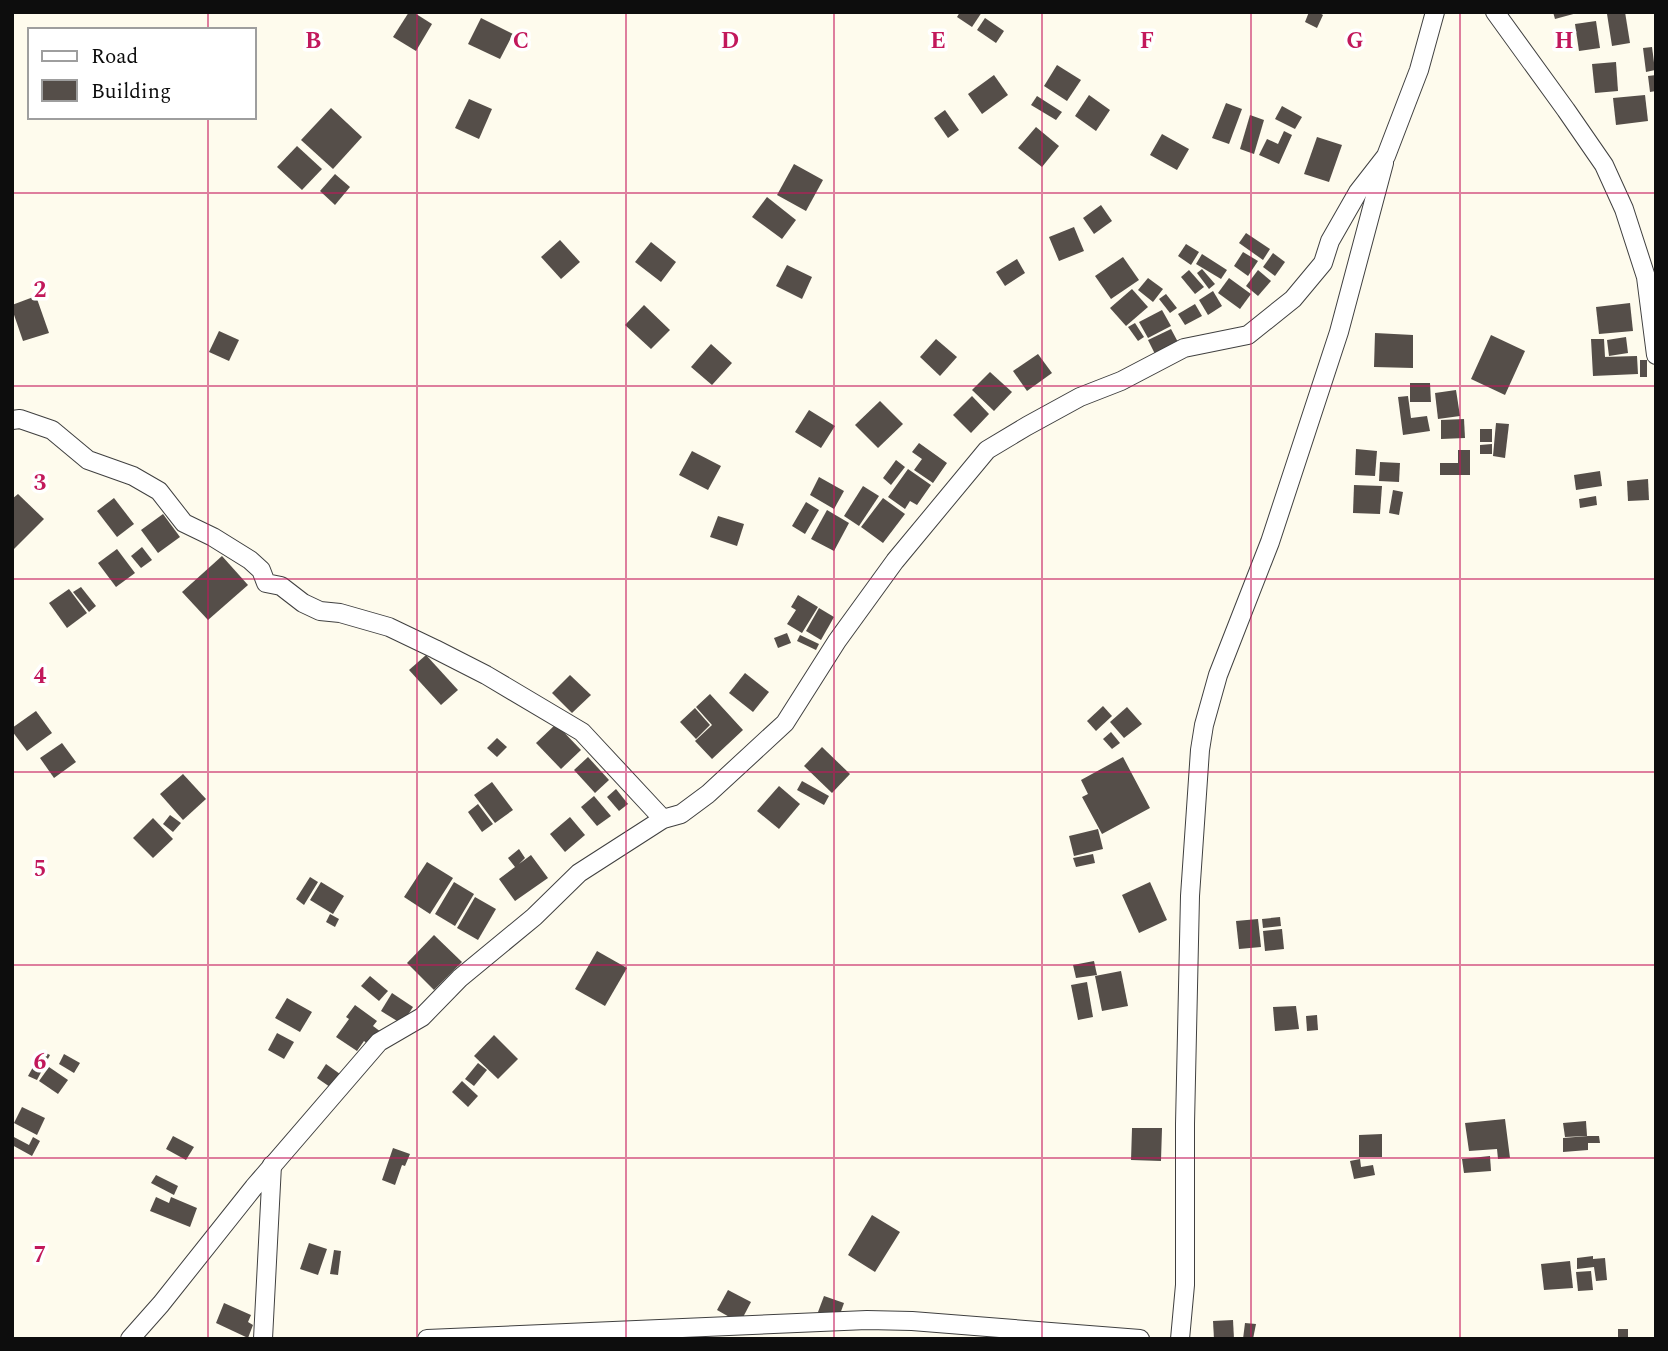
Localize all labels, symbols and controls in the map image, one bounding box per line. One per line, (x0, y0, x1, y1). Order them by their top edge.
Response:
text: B (305, 24, 321, 59)
text: C (513, 24, 529, 59)
text: D (721, 24, 739, 59)
text: E (930, 24, 946, 59)
text: F (1140, 24, 1154, 59)
text: G (1346, 24, 1364, 59)
text: H (1554, 24, 1574, 59)
legend (28, 28, 256, 119)
text: Road (91, 41, 138, 73)
text: Building (91, 76, 171, 108)
text: 2 (34, 273, 47, 308)
text: 3 (34, 466, 47, 501)
text: 4 (34, 659, 47, 694)
text: 5 (34, 852, 46, 887)
text: 6 (34, 1045, 47, 1080)
text: 7 (34, 1238, 46, 1273)

